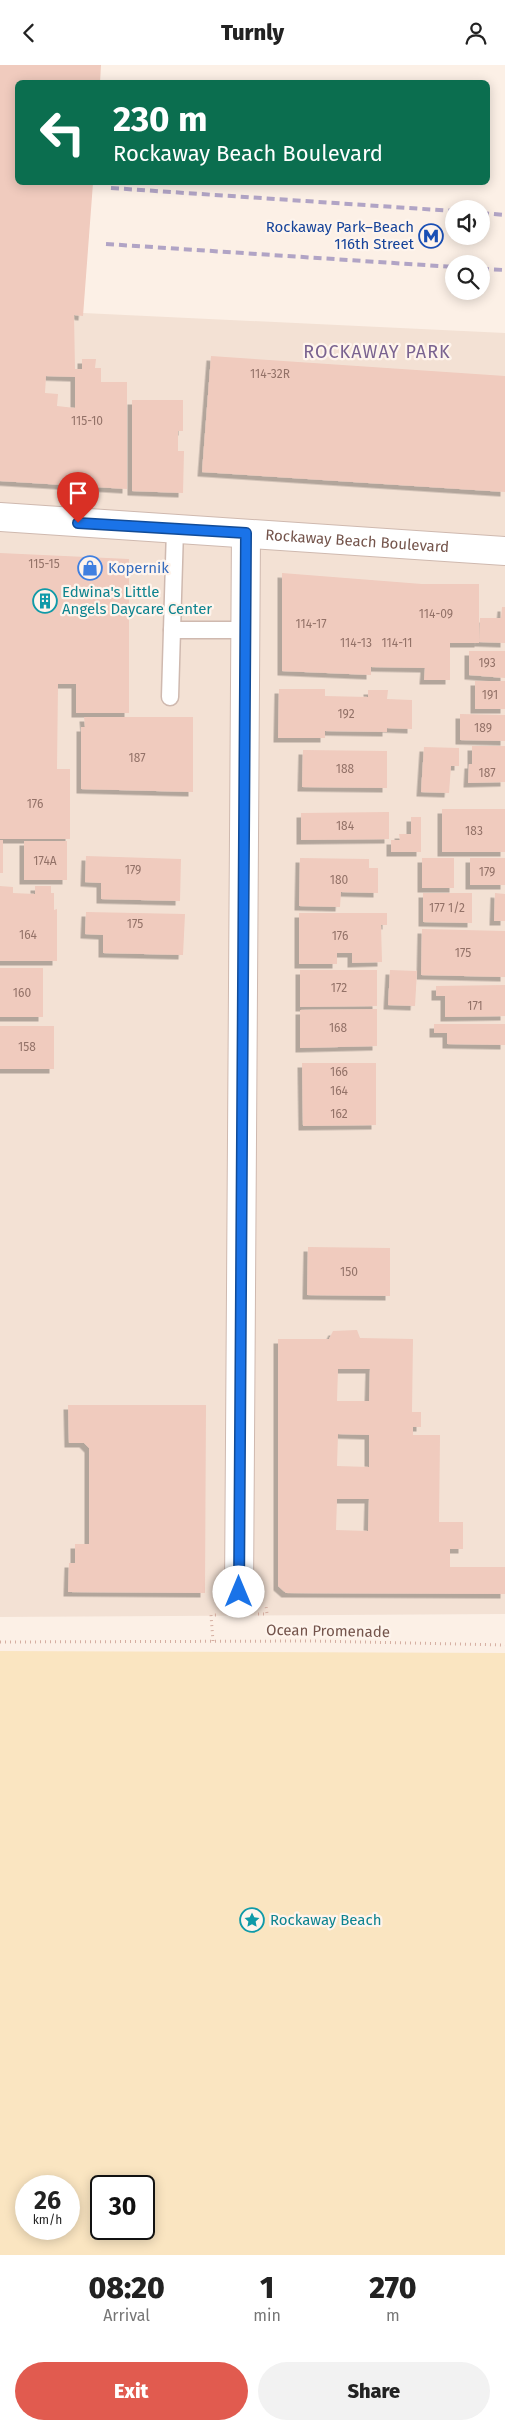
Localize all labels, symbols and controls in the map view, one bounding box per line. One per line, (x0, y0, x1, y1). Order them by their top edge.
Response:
icon: back (15, 19, 43, 47)
text: Turnly (221, 19, 284, 46)
icon: person (462, 19, 490, 47)
text: 230 m (113, 98, 207, 140)
icon: left (30, 100, 95, 165)
text: Rockaway Beach Boulevard (113, 140, 383, 167)
map controls (445, 200, 490, 300)
button: sound (445, 200, 490, 245)
place label: Rockaway Park–Beach 116th Street (266, 218, 415, 253)
metro station icon: Rockaway Park–Beach 116th Street (418, 223, 444, 249)
button: search (445, 255, 490, 300)
district label: ROCKAWAY PARK (303, 341, 451, 363)
house number: 114-32R (250, 367, 290, 381)
house number: 115-10 (71, 414, 103, 428)
pin (57, 472, 99, 523)
icon: arrive (64, 479, 92, 507)
street label: Rockaway Beach Boulevard (265, 526, 450, 556)
shop icon: Kopernik (77, 555, 103, 581)
house number: 115-15 (28, 557, 60, 571)
place label: Kopernik (108, 559, 169, 577)
place label: Edwina's Little Angels Daycare Center (62, 583, 212, 618)
building icon: Edwina's Little Angels Daycare Center (32, 588, 58, 614)
house number: 114-09 (419, 607, 453, 621)
house number: 114-17 (295, 617, 327, 631)
house number: 114-13 (340, 636, 372, 650)
house number: 114-11 (382, 636, 412, 650)
house number: 193 (478, 656, 496, 670)
house number: 191 (482, 688, 498, 702)
house number: 192 (337, 707, 355, 721)
house number: 189 (474, 721, 492, 735)
house number: 187 (129, 751, 145, 765)
house number: 188 (336, 762, 355, 776)
house number: 187 (479, 766, 495, 780)
house number: 176 (27, 797, 43, 811)
house number: 184 (336, 819, 355, 833)
house number: 183 (465, 824, 483, 838)
house number: 174A (33, 854, 57, 868)
house number: 179 (125, 863, 141, 877)
house number: 179 (479, 865, 495, 879)
house number: 180 (330, 873, 349, 887)
house number: 177 1/2 (429, 901, 465, 915)
house number: 175 (127, 917, 143, 931)
house number: 164 (19, 928, 38, 942)
house number: 176 (332, 929, 348, 943)
house number: 175 (455, 946, 471, 960)
house number: 172 (331, 981, 347, 995)
house number: 160 (13, 986, 31, 1000)
house number: 171 (467, 999, 483, 1013)
house number: 168 (329, 1021, 347, 1035)
house number: 158 (18, 1040, 36, 1054)
house number: 166 (330, 1065, 348, 1079)
house number: 164 (330, 1084, 349, 1098)
house number: 162 (330, 1107, 348, 1121)
house number: 150 (340, 1265, 358, 1279)
position arrow (212, 1565, 264, 1617)
street label: Ocean Promenade (266, 1621, 390, 1641)
place icon: Rockaway Beach (239, 1907, 265, 1933)
place label: Rockaway Beach (270, 1911, 381, 1929)
speed limit sign: 30 (90, 2175, 155, 2240)
text: 26 (34, 2186, 61, 2216)
text: km/h (33, 2213, 62, 2227)
text: 08:20 (88, 2270, 165, 2306)
text: 1 (260, 2270, 274, 2306)
text: 270 (369, 2270, 416, 2306)
text: Arrival (103, 2306, 150, 2325)
text: min (253, 2306, 281, 2325)
text: m (386, 2306, 400, 2325)
button: Exit (15, 2362, 248, 2420)
button: Share (258, 2362, 490, 2420)

